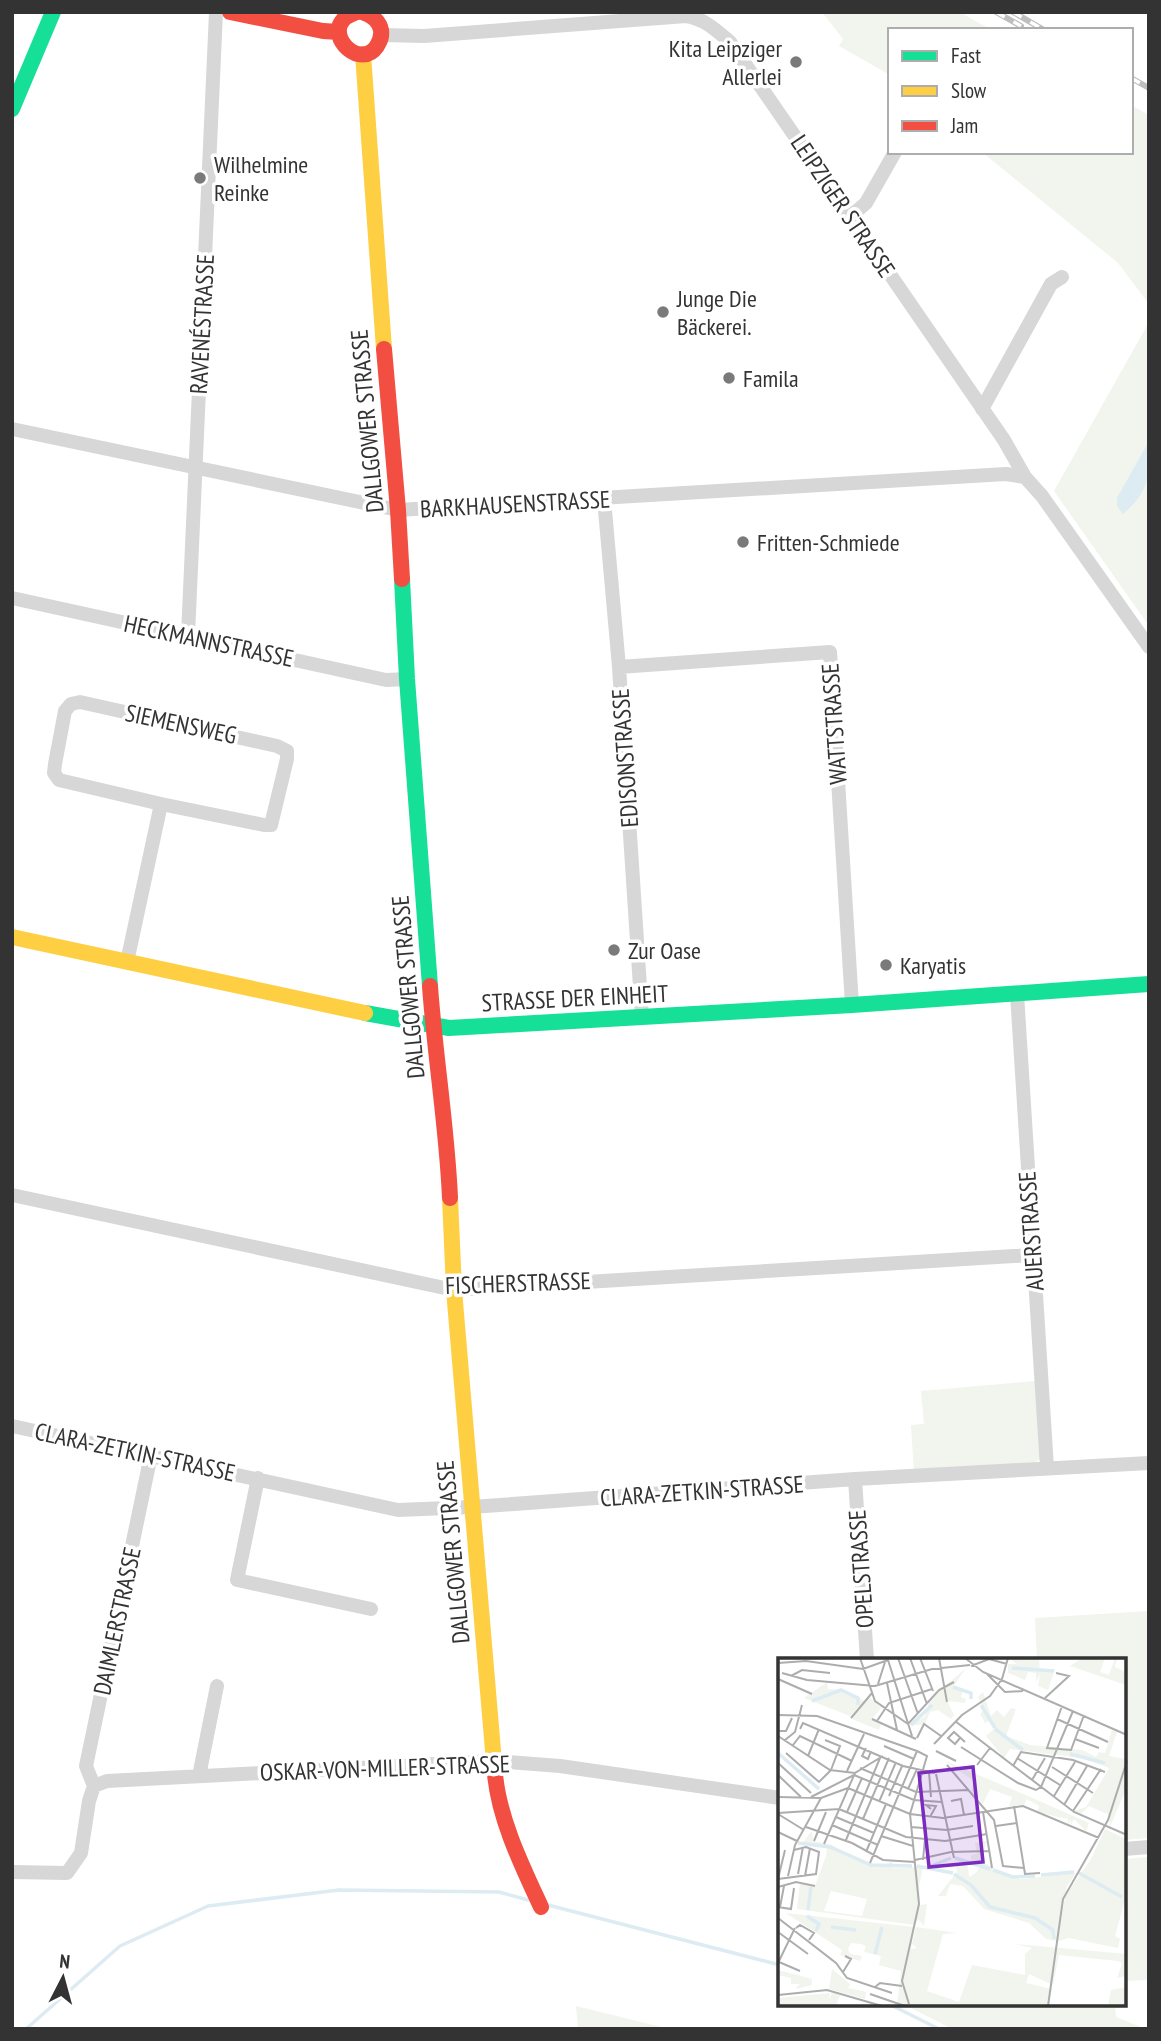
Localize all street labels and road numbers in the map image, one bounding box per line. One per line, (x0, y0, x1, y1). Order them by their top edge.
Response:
street label: LEIPZIGER STRASSE (784, 129, 902, 283)
street label: RAVENÉSTRASSE (183, 253, 221, 395)
street label: DALLGOWER STRASSE (344, 328, 390, 514)
street label: BARKHAUSENSTRASSE (419, 484, 611, 524)
street label: HECKMANNSTRASSE (121, 608, 297, 674)
street label: WATTSTRASSE (814, 662, 854, 786)
street label: EDISONSTRASSE (605, 688, 645, 828)
street label: SIEMENSWEG (122, 697, 240, 751)
street label: DALLGOWER STRASSE (385, 894, 431, 1080)
street label: STRASSE DER EINHEIT (481, 978, 669, 1018)
street label: AUERSTRASSE (1011, 1170, 1051, 1292)
street label: FISCHERSTRASSE (445, 1265, 591, 1301)
street label: CLARA-ZETKIN-STRASSE (32, 1416, 238, 1488)
street label: DALLGOWER STRASSE (430, 1459, 476, 1645)
street label: CLARA-ZETKIN-STRASSE (599, 1468, 805, 1514)
street label: OPELSTRASSE (841, 1509, 881, 1629)
street label: DAIMLERSTRASSE (86, 1544, 148, 1698)
street label: OSKAR-VON-MILLER-STRASSE (259, 1748, 511, 1788)

